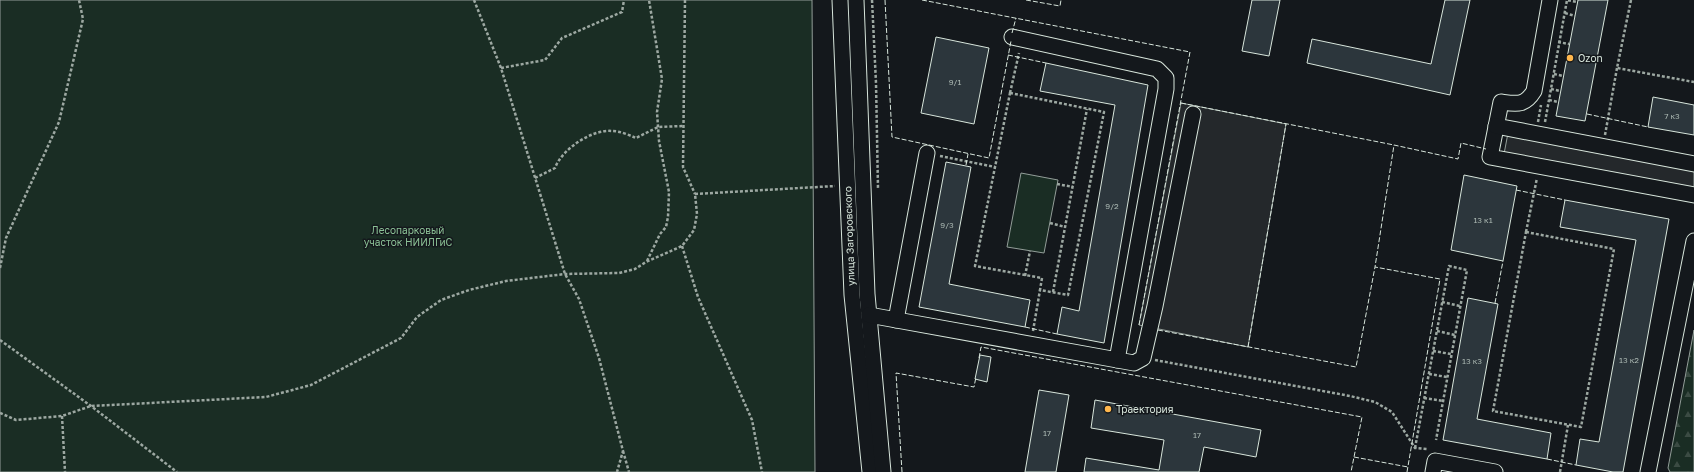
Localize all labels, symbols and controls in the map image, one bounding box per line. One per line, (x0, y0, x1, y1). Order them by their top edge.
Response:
place label: Ozon (1578, 52, 1603, 64)
marker: Ozon (1565, 53, 1575, 63)
house number: 9/1 (949, 77, 961, 87)
house number: 7 к3 (1664, 111, 1680, 121)
street label: улица Загоровского (841, 186, 857, 286)
house number: 9/2 (1105, 201, 1119, 211)
house number: 13 к1 (1473, 215, 1493, 225)
house number: 9/3 (940, 220, 954, 230)
park label: Лесопарковый участок НИИЛГиС (364, 224, 453, 248)
house number: 13 к2 (1619, 355, 1639, 365)
house number: 13 к3 (1462, 356, 1482, 366)
place label: Траектория (1116, 403, 1173, 415)
marker: Траектория (1103, 404, 1113, 414)
house number: 17 (1043, 428, 1051, 438)
house number: 17 (1193, 430, 1201, 440)

